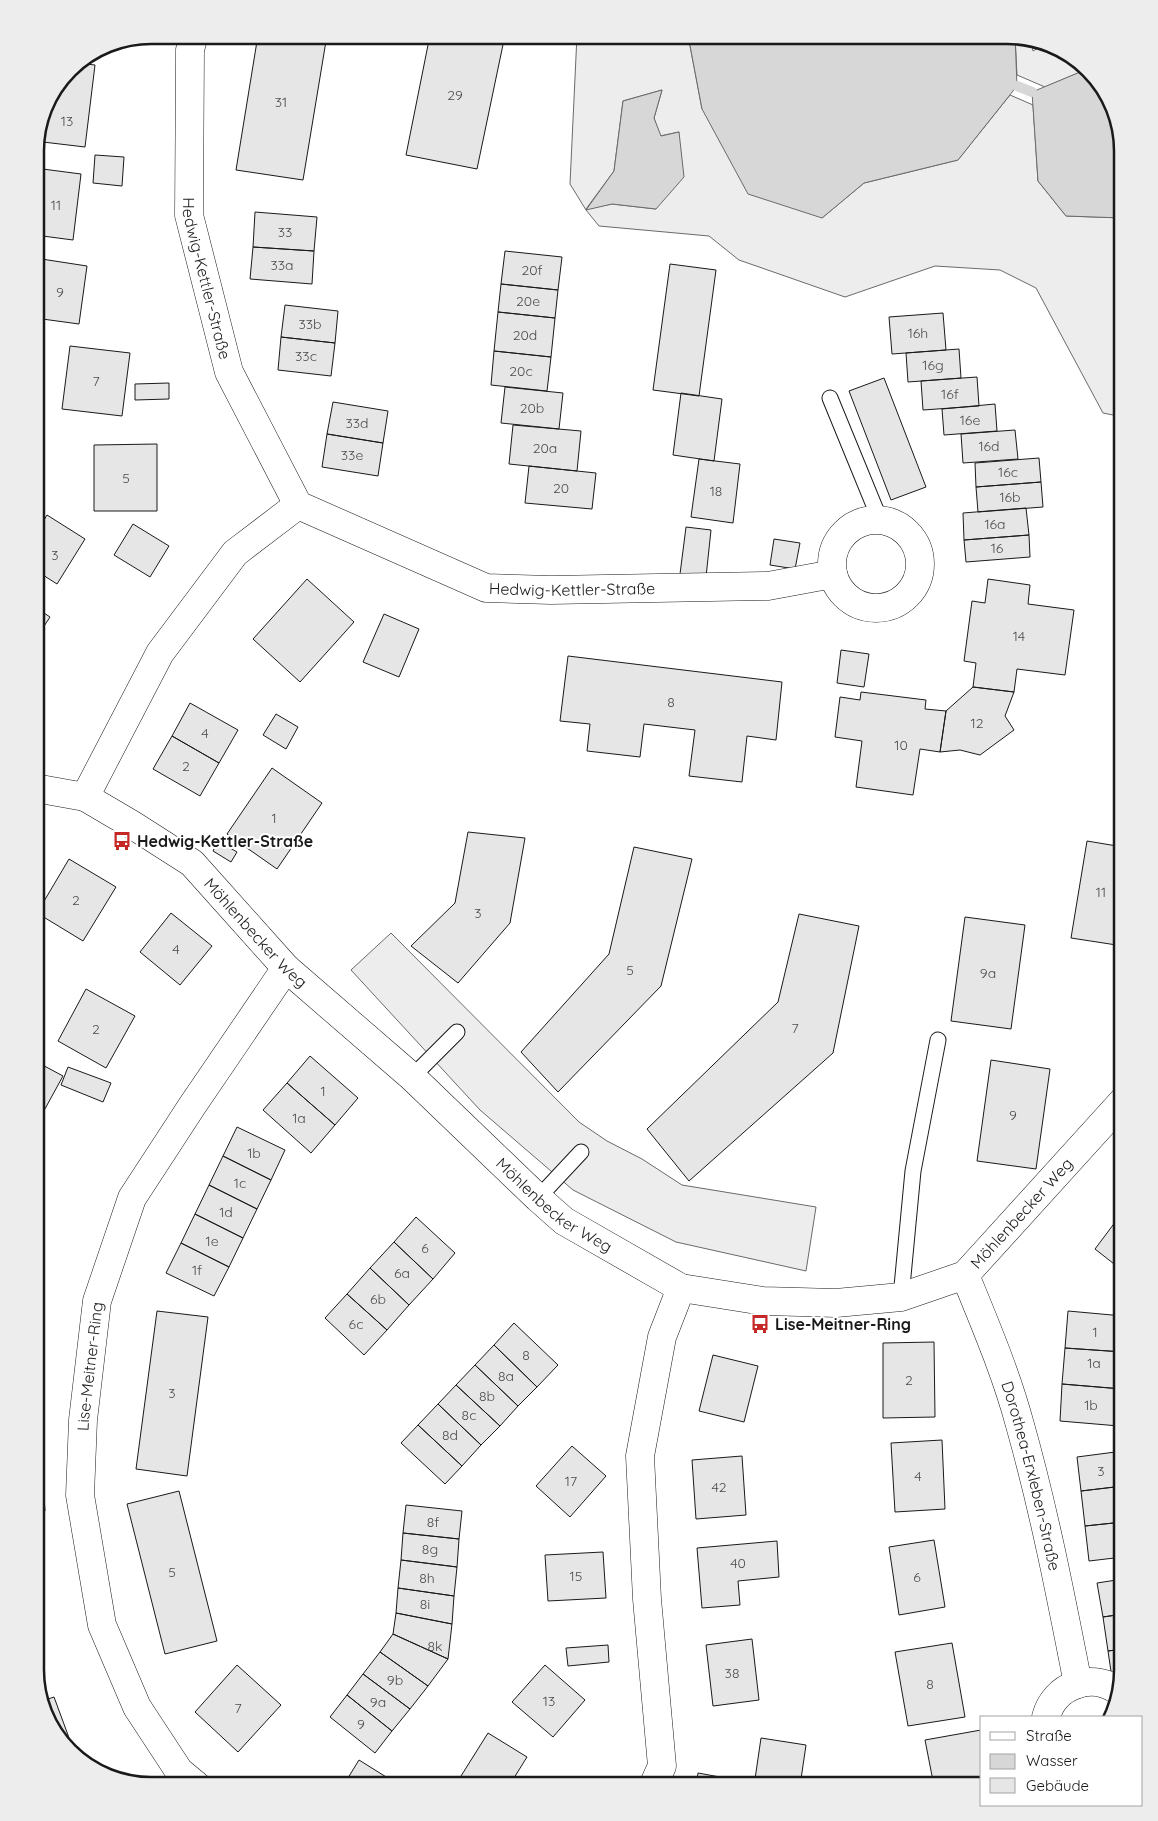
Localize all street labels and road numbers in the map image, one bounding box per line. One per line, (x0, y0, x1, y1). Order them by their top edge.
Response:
street label: Hedwig-Kettler-Straße (179, 197, 235, 361)
street label: Hedwig-Kettler-Straße (489, 578, 655, 600)
street label: Möhlenbecker Weg (200, 873, 311, 992)
street label: Möhlenbecker Weg (492, 1153, 616, 1256)
street label: Möhlenbecker Weg (966, 1153, 1077, 1273)
street label: Lise-Meitner-Ring (73, 1301, 107, 1431)
street label: Dorothea-Erxleben-Straße (997, 1378, 1065, 1573)

